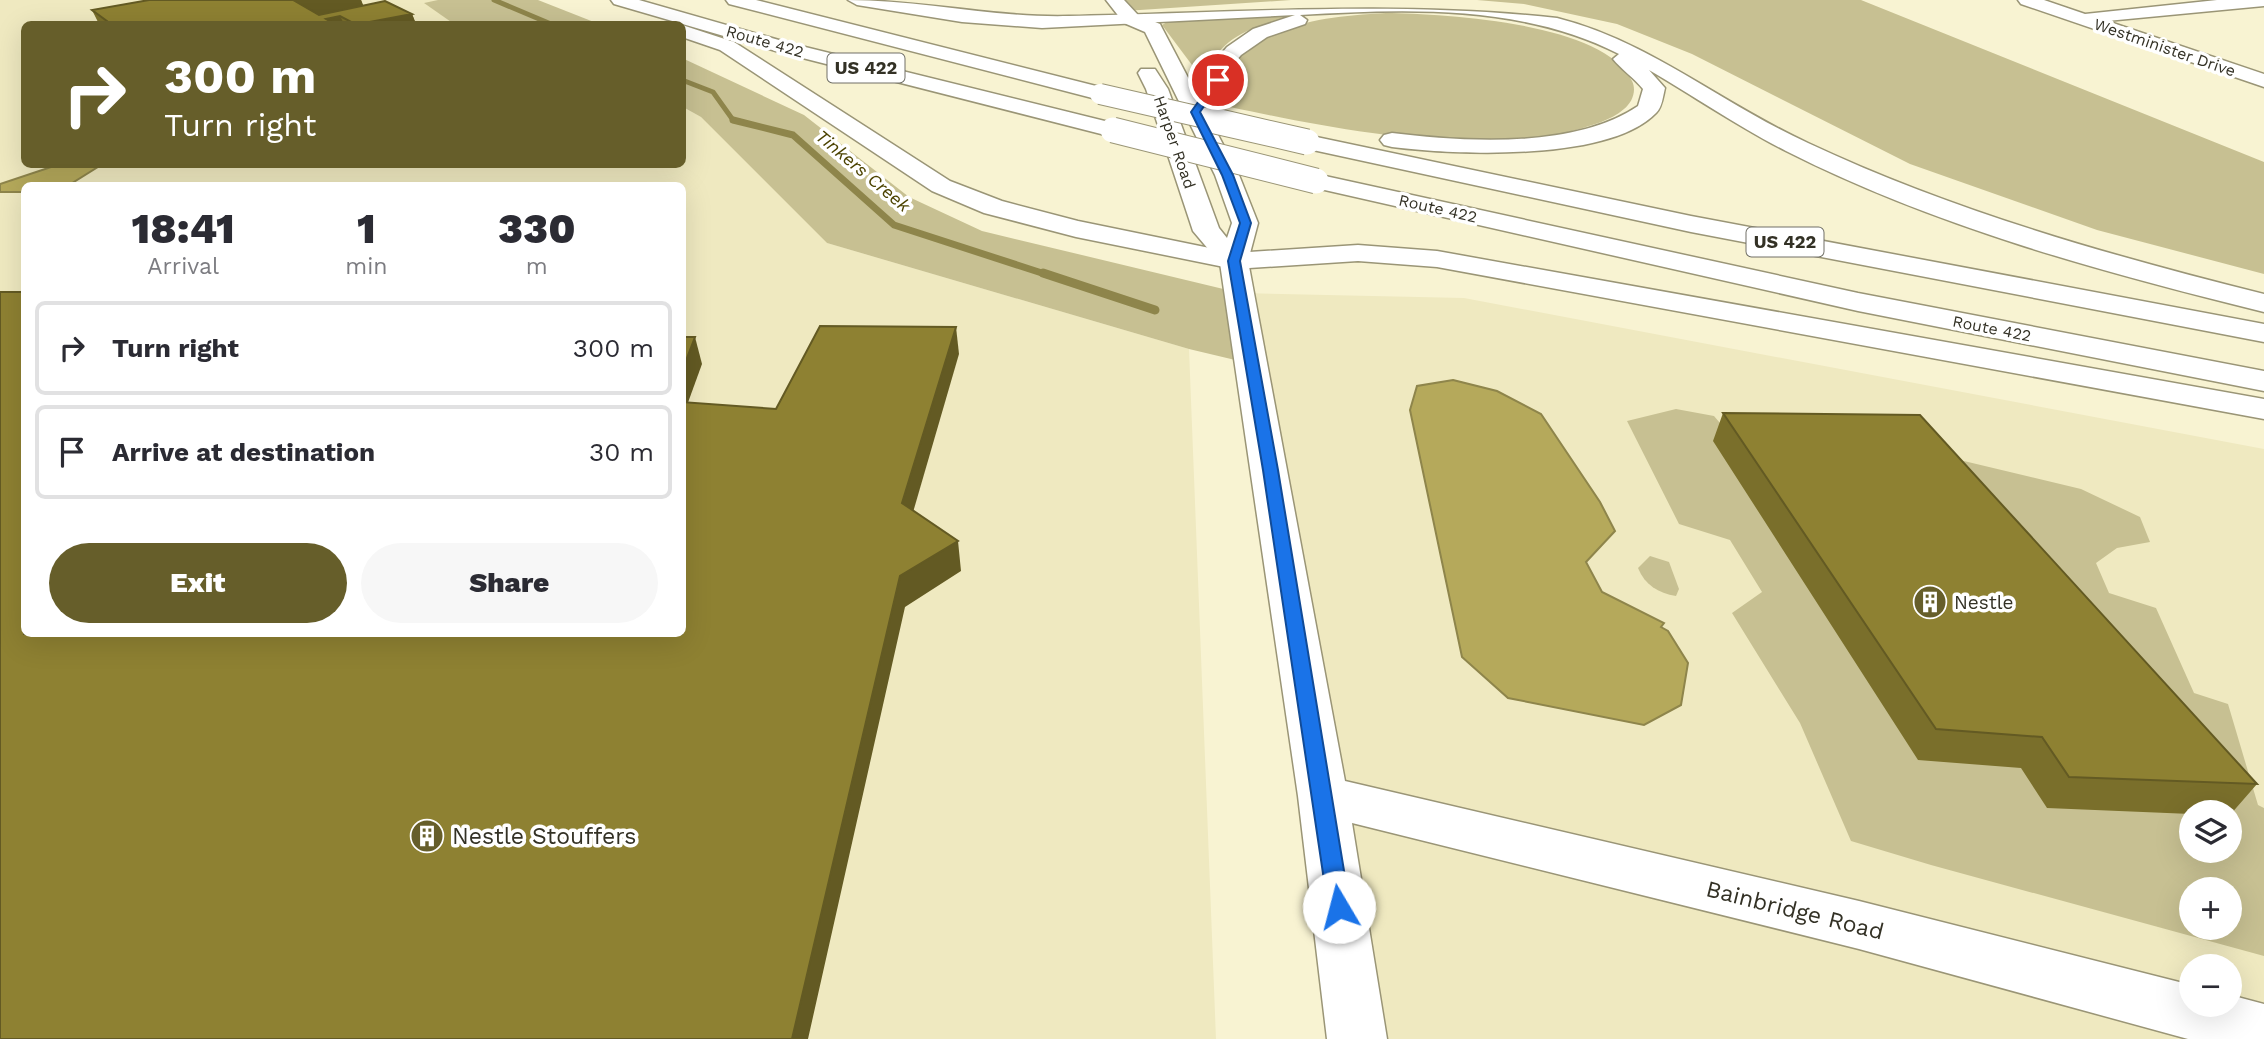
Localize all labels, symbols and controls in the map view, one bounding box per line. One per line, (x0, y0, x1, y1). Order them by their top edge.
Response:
street label: Westminister Drive (2091, 14, 2238, 81)
street label: Route 422 (724, 21, 806, 62)
text: 300 m (164, 47, 316, 105)
icon: right (49, 49, 140, 140)
pin (1188, 50, 1248, 110)
road number: US 422 (828, 54, 904, 82)
icon: arrive (1199, 61, 1237, 99)
street label: Harper Road (1150, 93, 1199, 191)
text: Turn right (164, 106, 316, 144)
water label: Tinkers Creek (812, 125, 916, 217)
street label: Route 422 (1397, 190, 1479, 227)
text: 18:41 (131, 204, 235, 253)
text: 1 (357, 204, 376, 253)
text: 330 (498, 204, 576, 253)
road number: US 422 (1746, 228, 1824, 256)
text: Arrival (147, 253, 219, 280)
text: min (345, 253, 388, 280)
text: m (526, 253, 548, 280)
street label: Route 422 (1951, 312, 2033, 345)
icon: right (53, 329, 91, 367)
text: Turn right (112, 333, 239, 363)
text: 300 m (573, 333, 654, 363)
icon: arrive (53, 433, 91, 471)
text: Arrive at destination (112, 437, 375, 467)
text: 30 m (589, 437, 654, 467)
button: Exit (49, 543, 347, 623)
button: Share (361, 543, 658, 623)
building icon: Nestle (1911, 583, 1949, 621)
place label: Nestle (1954, 591, 2014, 614)
map controls (2179, 800, 2242, 1017)
button: layers (2179, 800, 2242, 863)
building icon: Nestle Stouffers (408, 817, 446, 855)
place label: Nestle Stouffers (452, 823, 636, 850)
position arrow (1302, 870, 1376, 944)
street label: Bainbridge Road (1703, 875, 1887, 946)
button: + (2179, 877, 2242, 940)
button: − (2179, 954, 2242, 1017)

